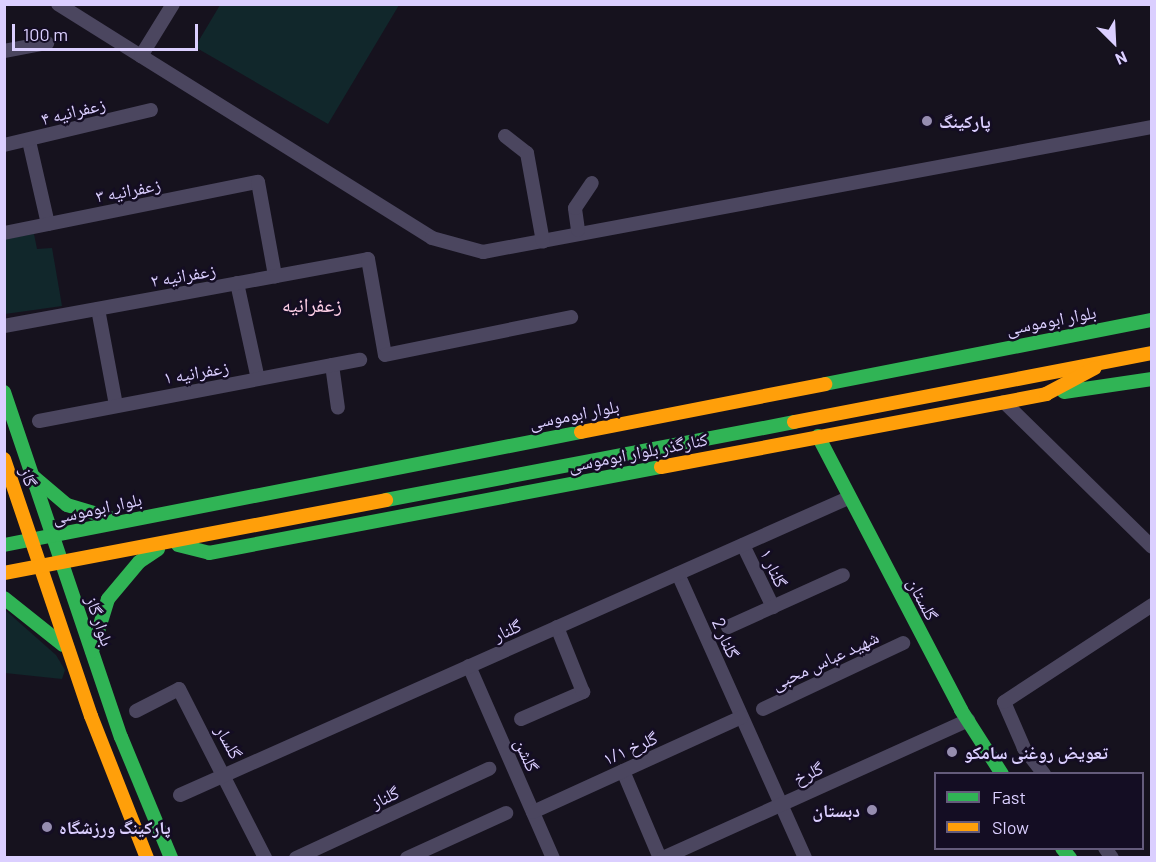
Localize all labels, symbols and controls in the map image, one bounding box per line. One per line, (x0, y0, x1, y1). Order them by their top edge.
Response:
scale bar (15, 12, 201, 50)
north arrow (1084, 12, 1144, 72)
text: 100 m (23, 23, 68, 45)
text: N (1113, 48, 1130, 70)
street label: زعفرانیه ۴ (38, 93, 108, 129)
place label: پارکینگ (939, 110, 991, 132)
marker: پارکینگ (920, 114, 934, 128)
street label: زعفرانیه ۳ (94, 173, 162, 207)
street label: زعفرانیه ۲ (149, 259, 217, 291)
district label: زعفرانیه (282, 292, 342, 316)
street label: بلوار ابوموسی (1004, 301, 1098, 339)
street label: زعفرانیه ۱ (162, 356, 230, 388)
street label: بلوار ابوموسی (527, 395, 621, 433)
street label: کنارگذر بلوار ابوموسی (566, 428, 710, 476)
street label: گاز (16, 465, 42, 489)
street label: بلوار ابوموسی (50, 488, 144, 528)
street label: گلنار ۱ (756, 545, 792, 591)
street label: گلستان (903, 574, 943, 624)
street label: بلوار گاز (81, 593, 119, 649)
street label: گلنار (490, 614, 524, 646)
street label: گلنار 2 (708, 614, 744, 662)
street label: شهید عباس محبی (768, 626, 882, 694)
street label: گلسار (211, 721, 247, 763)
street label: گلرخ ۱/۱ (599, 726, 661, 770)
street label: گلشن (510, 735, 544, 775)
place label: تعویض روغنی سامکو (964, 741, 1108, 763)
marker: تعویض روغنی سامکو (945, 745, 959, 759)
street label: گلرخ (790, 757, 826, 789)
legend (934, 772, 1144, 850)
street label: گلناز (367, 781, 403, 813)
text: Fast (992, 786, 1026, 808)
place label: دبستان (812, 799, 860, 821)
marker: دبستان (865, 803, 879, 817)
place label: پارکینگ ورزشگاه (59, 816, 171, 838)
text: Slow (992, 816, 1029, 838)
marker: پارکینگ ورزشگاه (40, 820, 54, 834)

